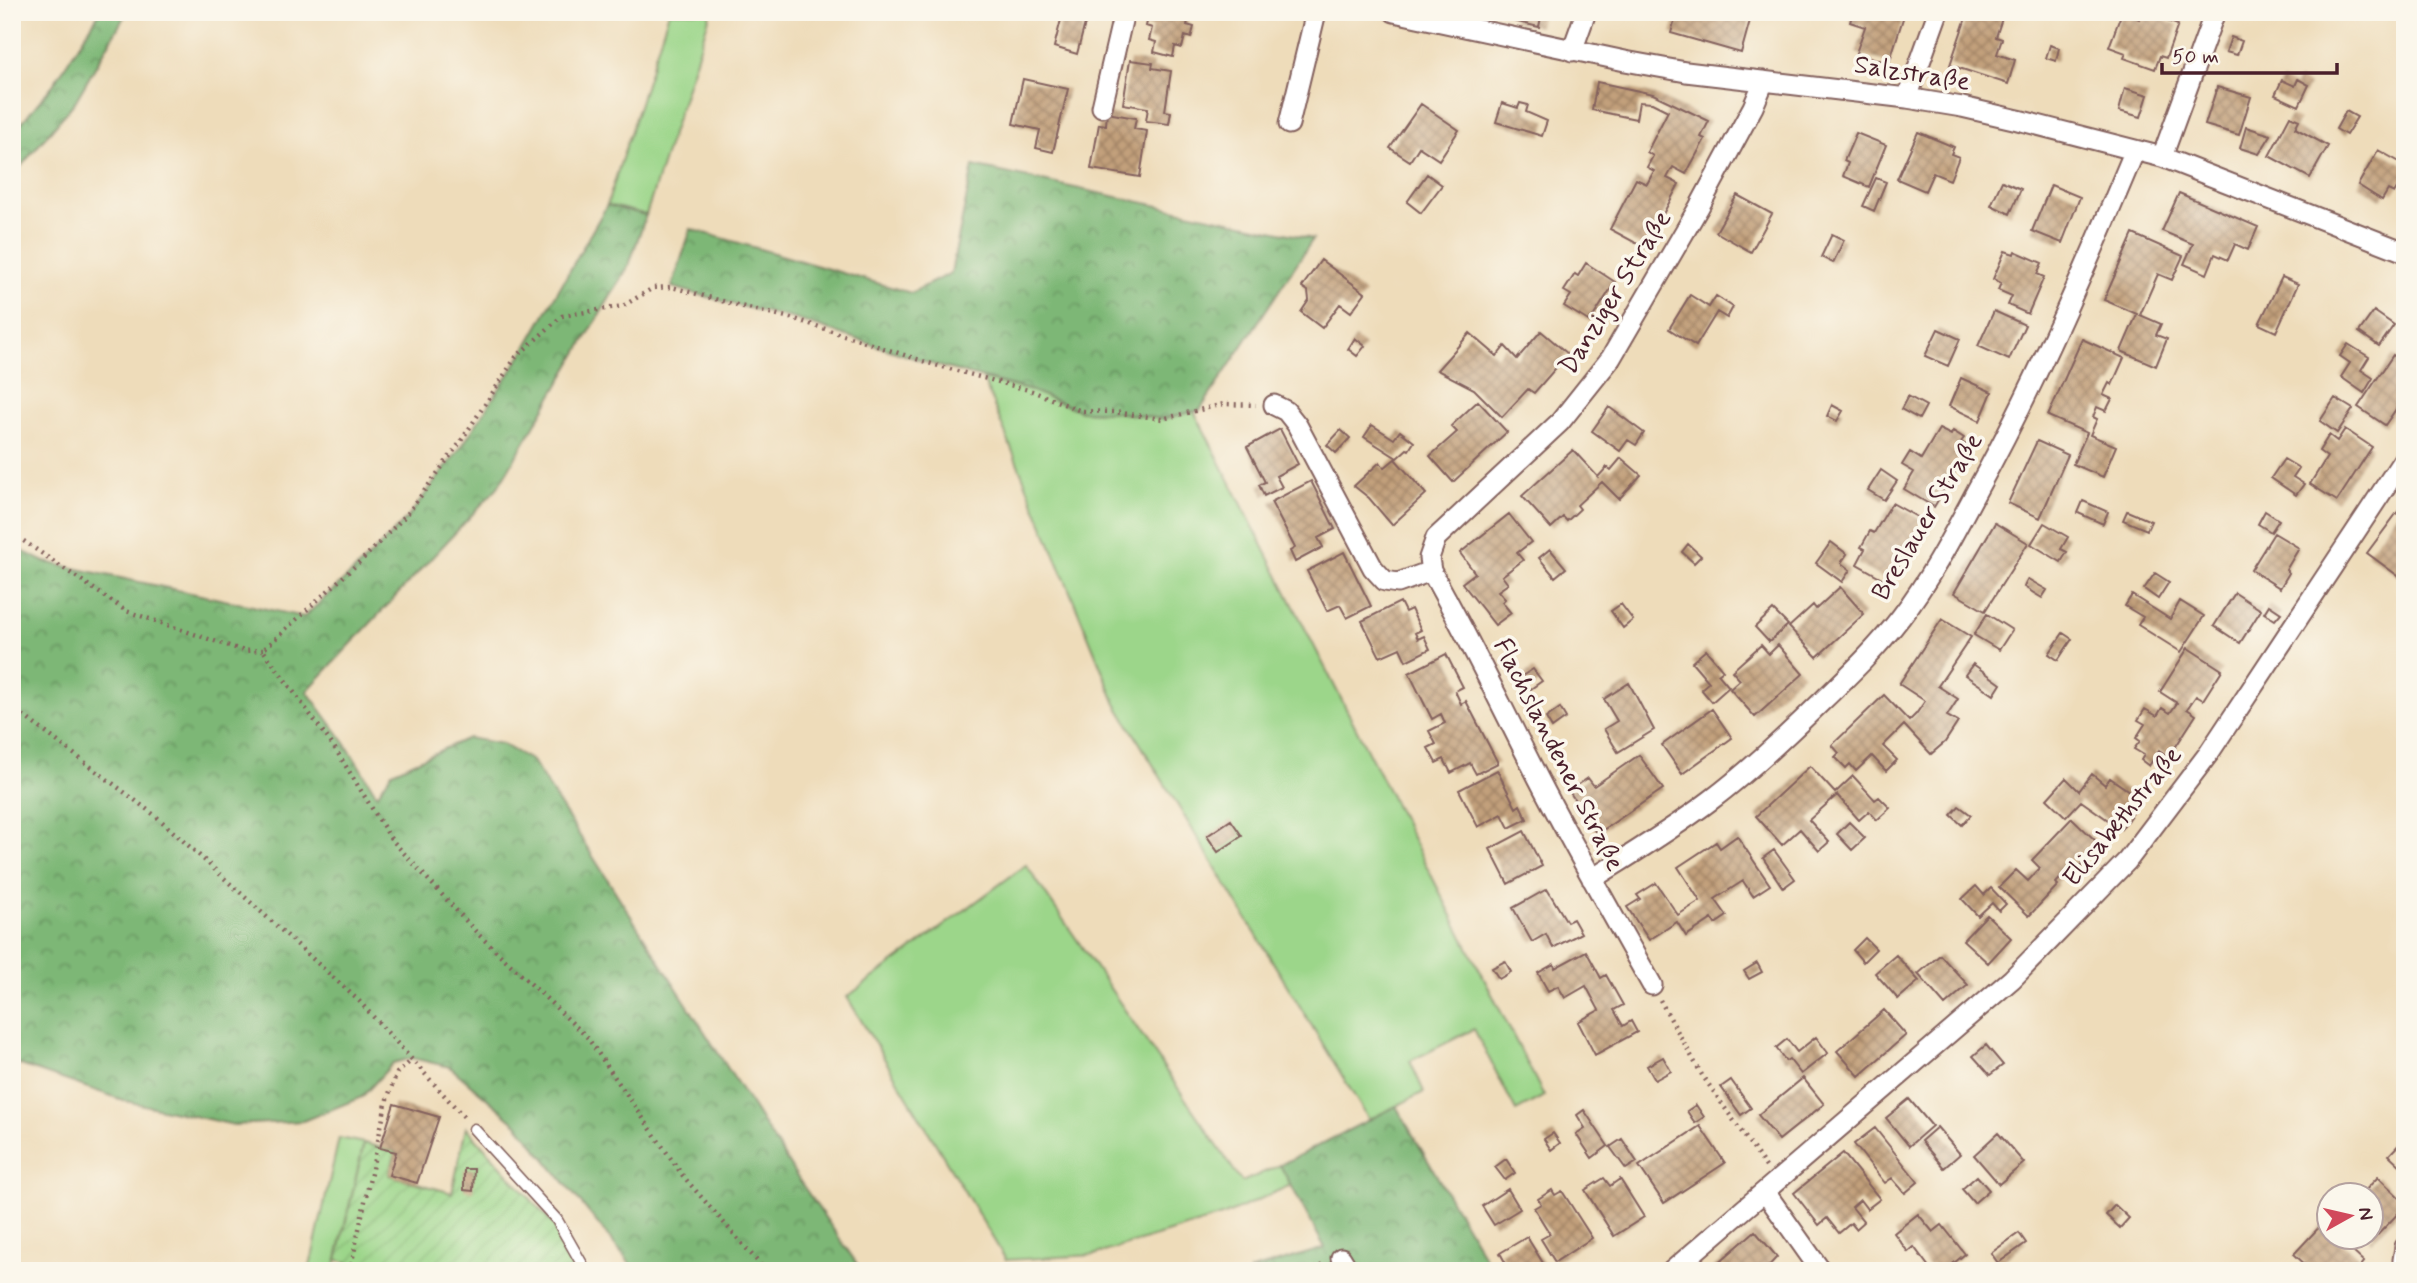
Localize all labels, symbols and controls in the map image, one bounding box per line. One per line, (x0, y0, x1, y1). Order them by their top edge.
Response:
scale bar (2162, 32, 2336, 76)
text: 50 m (2172, 43, 2219, 71)
street label: Salzstraße (1852, 48, 1972, 100)
street label: Danziger Straße (1552, 204, 1680, 382)
street label: Breslauer Straße (1865, 427, 1992, 607)
street label: Flachslandener Straße (1485, 633, 1632, 877)
street label: Elisabethstraße (2056, 739, 2190, 894)
north arrow (2316, 1182, 2386, 1252)
text: N (2352, 1206, 2379, 1222)

